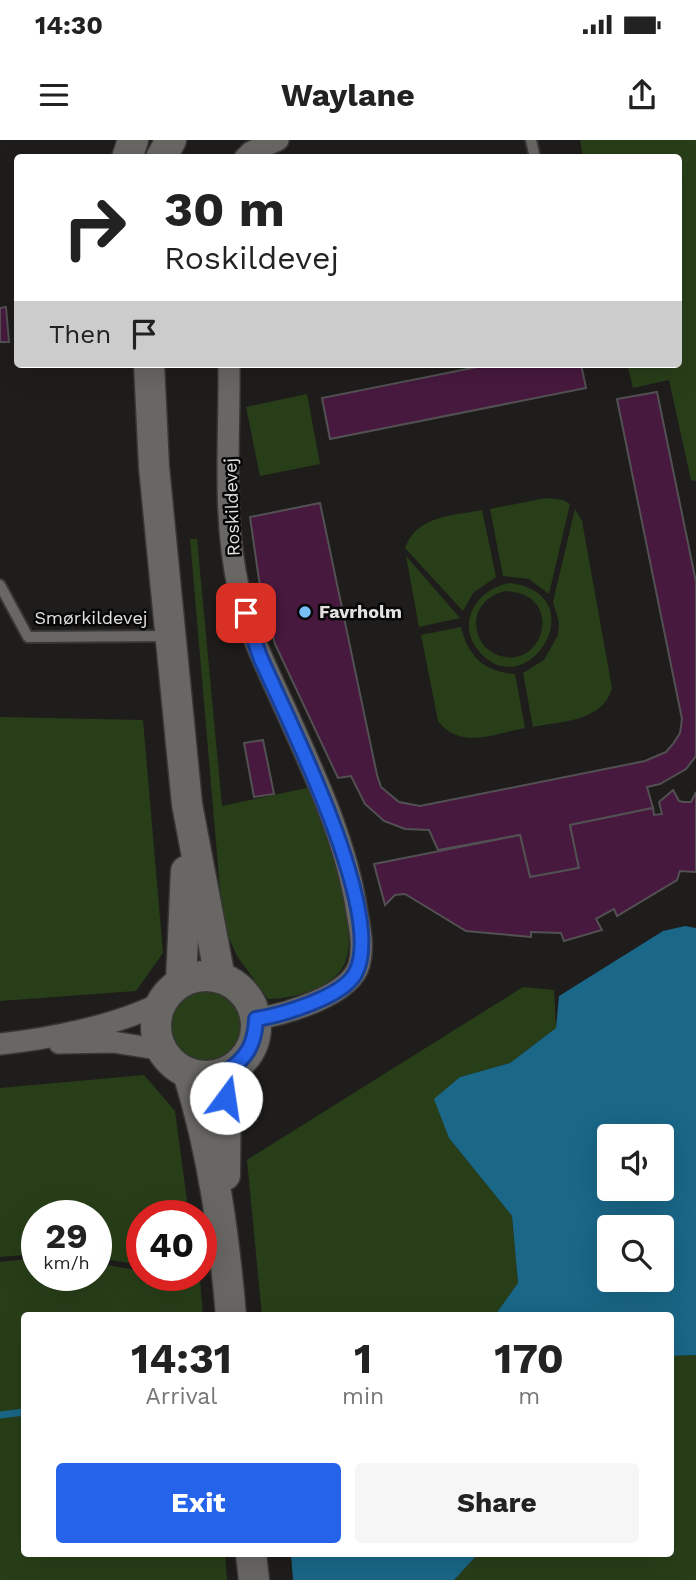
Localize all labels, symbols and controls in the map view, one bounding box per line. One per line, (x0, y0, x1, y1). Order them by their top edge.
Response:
text: 14:30 (35, 10, 103, 40)
icon: menu (35, 76, 73, 114)
text: Waylane (281, 76, 415, 114)
icon: share (623, 76, 661, 114)
text: 30 m (164, 180, 285, 238)
icon: right (49, 182, 140, 273)
text: Roskildevej (164, 239, 339, 277)
icon: arrive (125, 315, 163, 353)
text: Then (49, 319, 111, 349)
street label: Roskildevej (219, 457, 244, 557)
pin (216, 583, 276, 643)
icon: arrive (227, 594, 265, 632)
place label: Favrholm (319, 601, 402, 622)
marker: Favrholm (297, 604, 313, 620)
street label: Smørkildevej (34, 607, 148, 628)
position arrow (189, 1061, 263, 1135)
map controls (597, 1124, 674, 1292)
button: sound (597, 1124, 674, 1201)
speed limit sign: 40 (126, 1200, 217, 1291)
text: 29 (45, 1215, 88, 1257)
button: search (597, 1215, 674, 1292)
text: km/h (43, 1252, 90, 1273)
text: 14:31 (131, 1334, 232, 1383)
text: 1 (354, 1334, 372, 1383)
text: 170 (494, 1334, 564, 1383)
text: Arrival (146, 1383, 217, 1410)
text: min (342, 1383, 384, 1410)
text: m (518, 1383, 540, 1410)
button: Exit (56, 1463, 341, 1543)
button: Share (355, 1463, 639, 1543)

